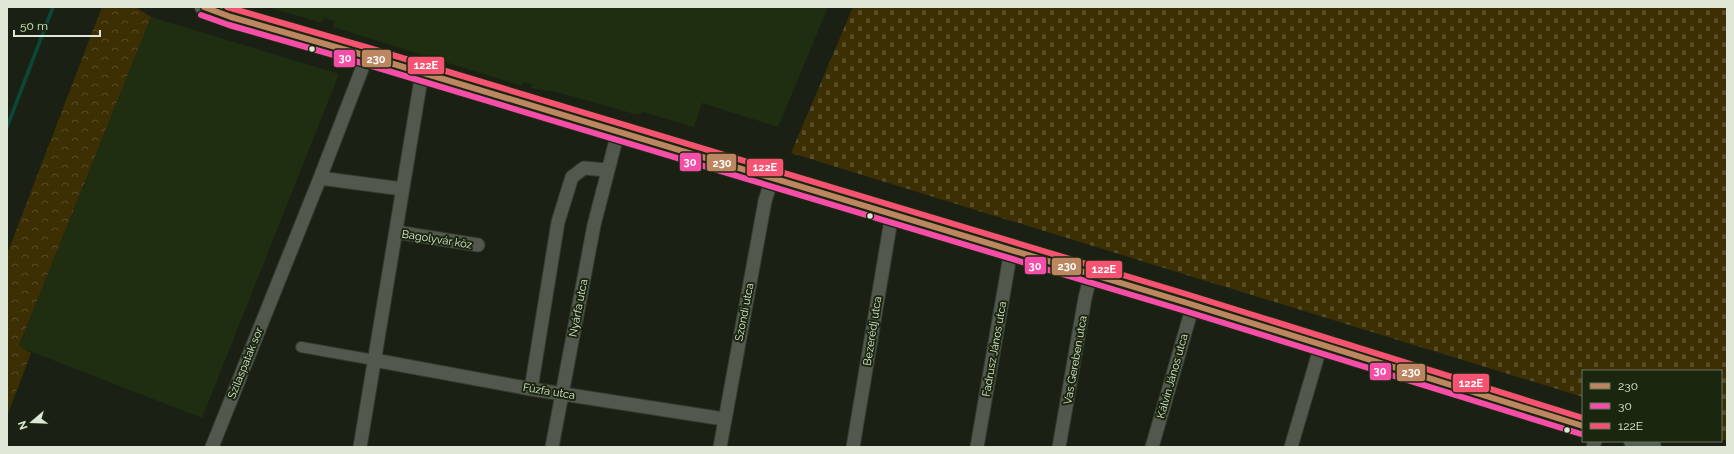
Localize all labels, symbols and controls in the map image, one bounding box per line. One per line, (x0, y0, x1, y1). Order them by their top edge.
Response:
scale bar (14, 12, 100, 38)
text: 50 m (20, 19, 48, 33)
unlabelled marker (307, 44, 317, 54)
line badge: 30 (333, 49, 356, 68)
line badge: 230 (361, 49, 392, 68)
text: 30 (339, 52, 352, 65)
text: 230 (366, 53, 386, 66)
line badge: 122E (407, 56, 445, 75)
text: 122E (414, 59, 439, 72)
line badge: 30 (679, 152, 702, 172)
line badge: 230 (706, 153, 737, 172)
text: 30 (684, 156, 697, 169)
text: 230 (712, 157, 732, 170)
line badge: 122E (746, 158, 784, 177)
text: 122E (753, 161, 778, 174)
unlabelled marker (865, 211, 875, 221)
street label: Bagolyvár köz (401, 228, 474, 252)
line badge: 30 (1024, 256, 1047, 275)
line badge: 230 (1051, 257, 1082, 276)
text: 30 (1029, 260, 1042, 273)
text: 230 (1057, 260, 1077, 273)
line badge: 122E (1085, 260, 1123, 279)
text: 122E (1092, 263, 1117, 276)
street label: Nyárfa utca (567, 278, 590, 338)
street label: Szondi utca (732, 282, 757, 342)
street label: Bezerédj utca (861, 296, 884, 367)
street label: Fadrusz János utca (980, 300, 1009, 398)
street label: Vas Gereben utca (1061, 315, 1090, 406)
street label: Szilaspatak sor (225, 326, 266, 401)
street label: Kálvin János utca (1154, 332, 1191, 420)
line badge: 30 (1369, 362, 1392, 381)
line badge: 230 (1396, 363, 1426, 382)
text: 30 (1374, 365, 1387, 378)
text: 230 (1401, 366, 1421, 379)
legend (1582, 370, 1722, 442)
line badge: 122E (1452, 373, 1490, 393)
text: 122E (1459, 377, 1484, 390)
text: 230 (1618, 379, 1638, 393)
street label: Fűzfa utca (522, 381, 576, 402)
text: 30 (1618, 399, 1632, 413)
north arrow (12, 402, 52, 442)
text: N (16, 419, 31, 431)
text: 122E (1618, 419, 1643, 433)
unlabelled marker (1562, 425, 1572, 435)

